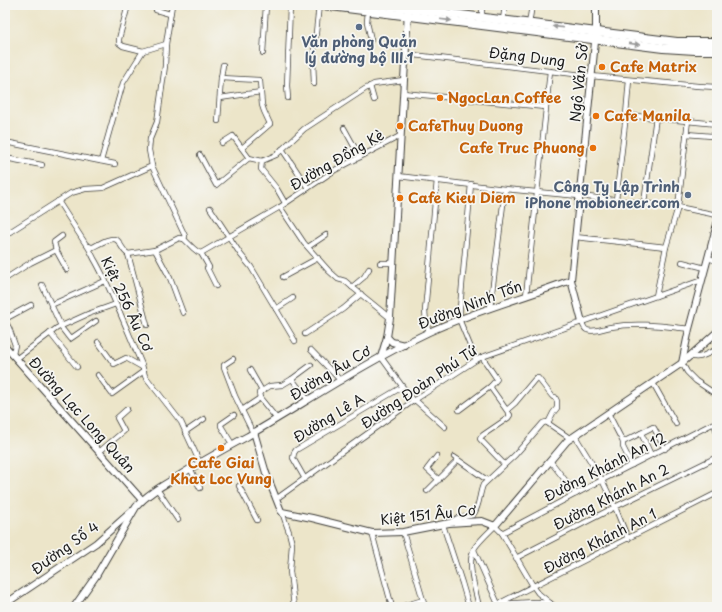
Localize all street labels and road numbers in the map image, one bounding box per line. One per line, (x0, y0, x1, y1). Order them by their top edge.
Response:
street label: Đặng Dung (488, 41, 566, 72)
street label: Ngô Văn Sở (564, 42, 593, 123)
street label: Đường Đồng Kè (286, 124, 388, 195)
street label: Kiệt 256 Âu Cơ (96, 253, 159, 355)
street label: Đường Ninh Tốn (415, 275, 525, 334)
street label: Đường Đoàn Phú Tứ (356, 339, 482, 433)
street label: Đường Âu Cơ (285, 340, 375, 405)
street label: Đường Lạc Long Quân (24, 352, 140, 477)
street label: Đường Lê A (289, 388, 369, 447)
street label: Đường Khánh An 12 (540, 427, 669, 506)
street label: Đường Khánh An 2 (549, 458, 672, 535)
street label: Kiệt 151 Âu Cơ (379, 499, 478, 530)
street label: Đường Khánh An 1 (539, 503, 660, 578)
street label: Đường Số 4 (27, 516, 103, 579)

